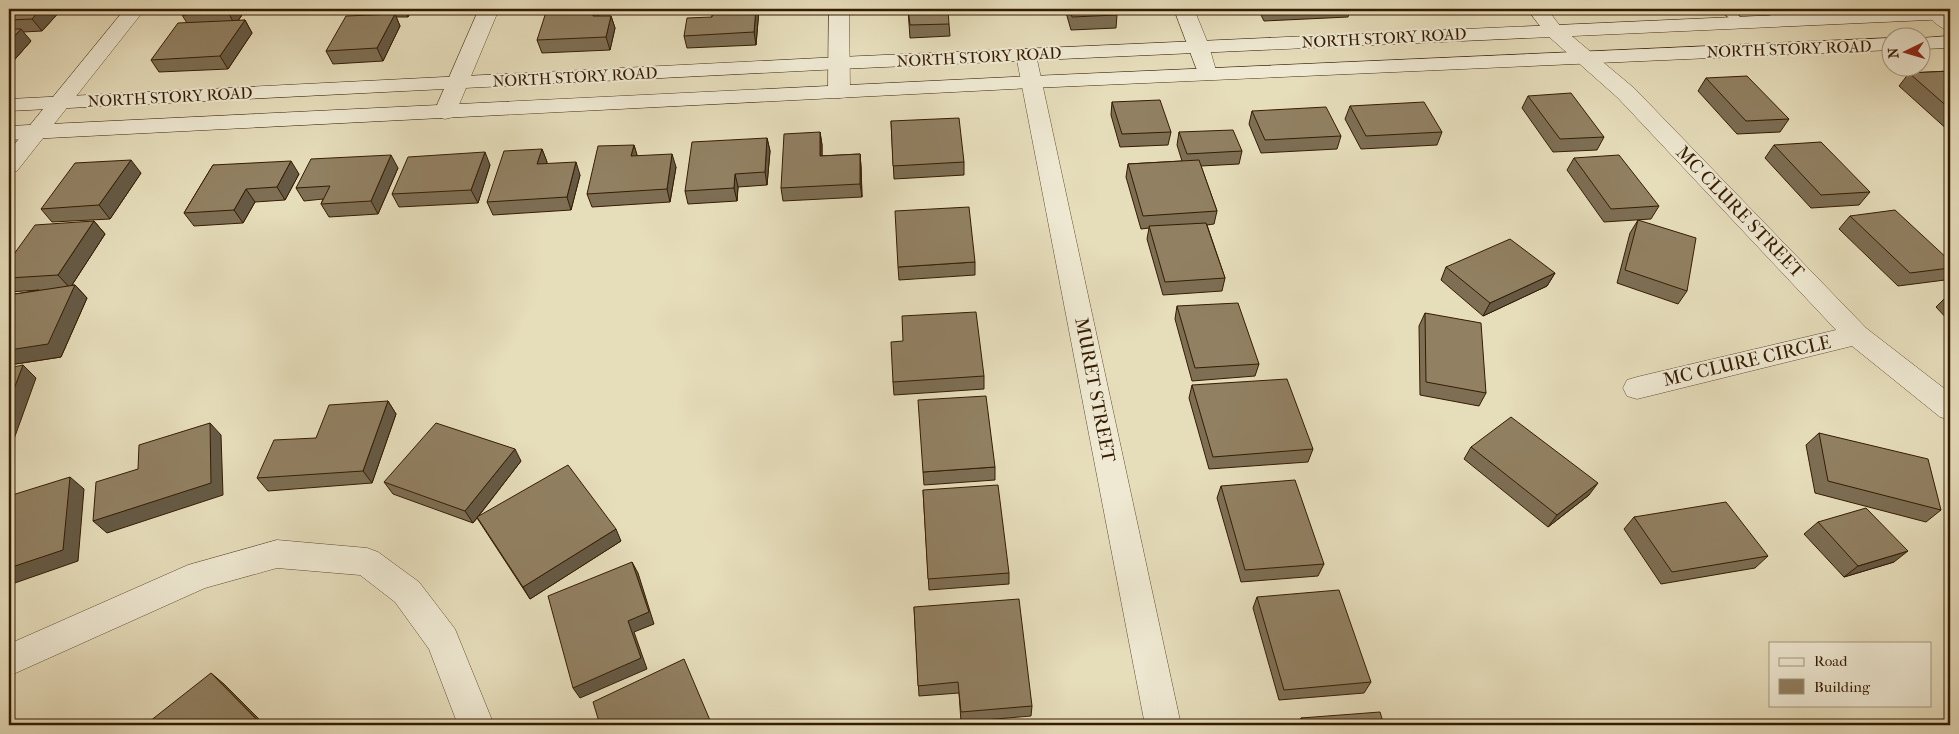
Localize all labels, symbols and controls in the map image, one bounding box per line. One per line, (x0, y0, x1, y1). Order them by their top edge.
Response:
street label: NORTH STORY ROAD (1301, 24, 1467, 52)
north arrow (1882, 28, 1932, 78)
street label: NORTH STORY ROAD (1706, 37, 1872, 61)
street label: NORTH STORY ROAD (896, 43, 1062, 71)
text: N (1885, 47, 1902, 59)
street label: NORTH STORY ROAD (492, 63, 658, 91)
street label: NORTH STORY ROAD (87, 83, 253, 111)
street label: MC CLURE STREET (1671, 142, 1809, 283)
street label: MURET STREET (1070, 316, 1120, 464)
street label: MC CLURE CIRCLE (1661, 331, 1833, 391)
legend (1769, 642, 1932, 706)
text: Road (1814, 652, 1848, 670)
text: Building (1814, 678, 1871, 696)

